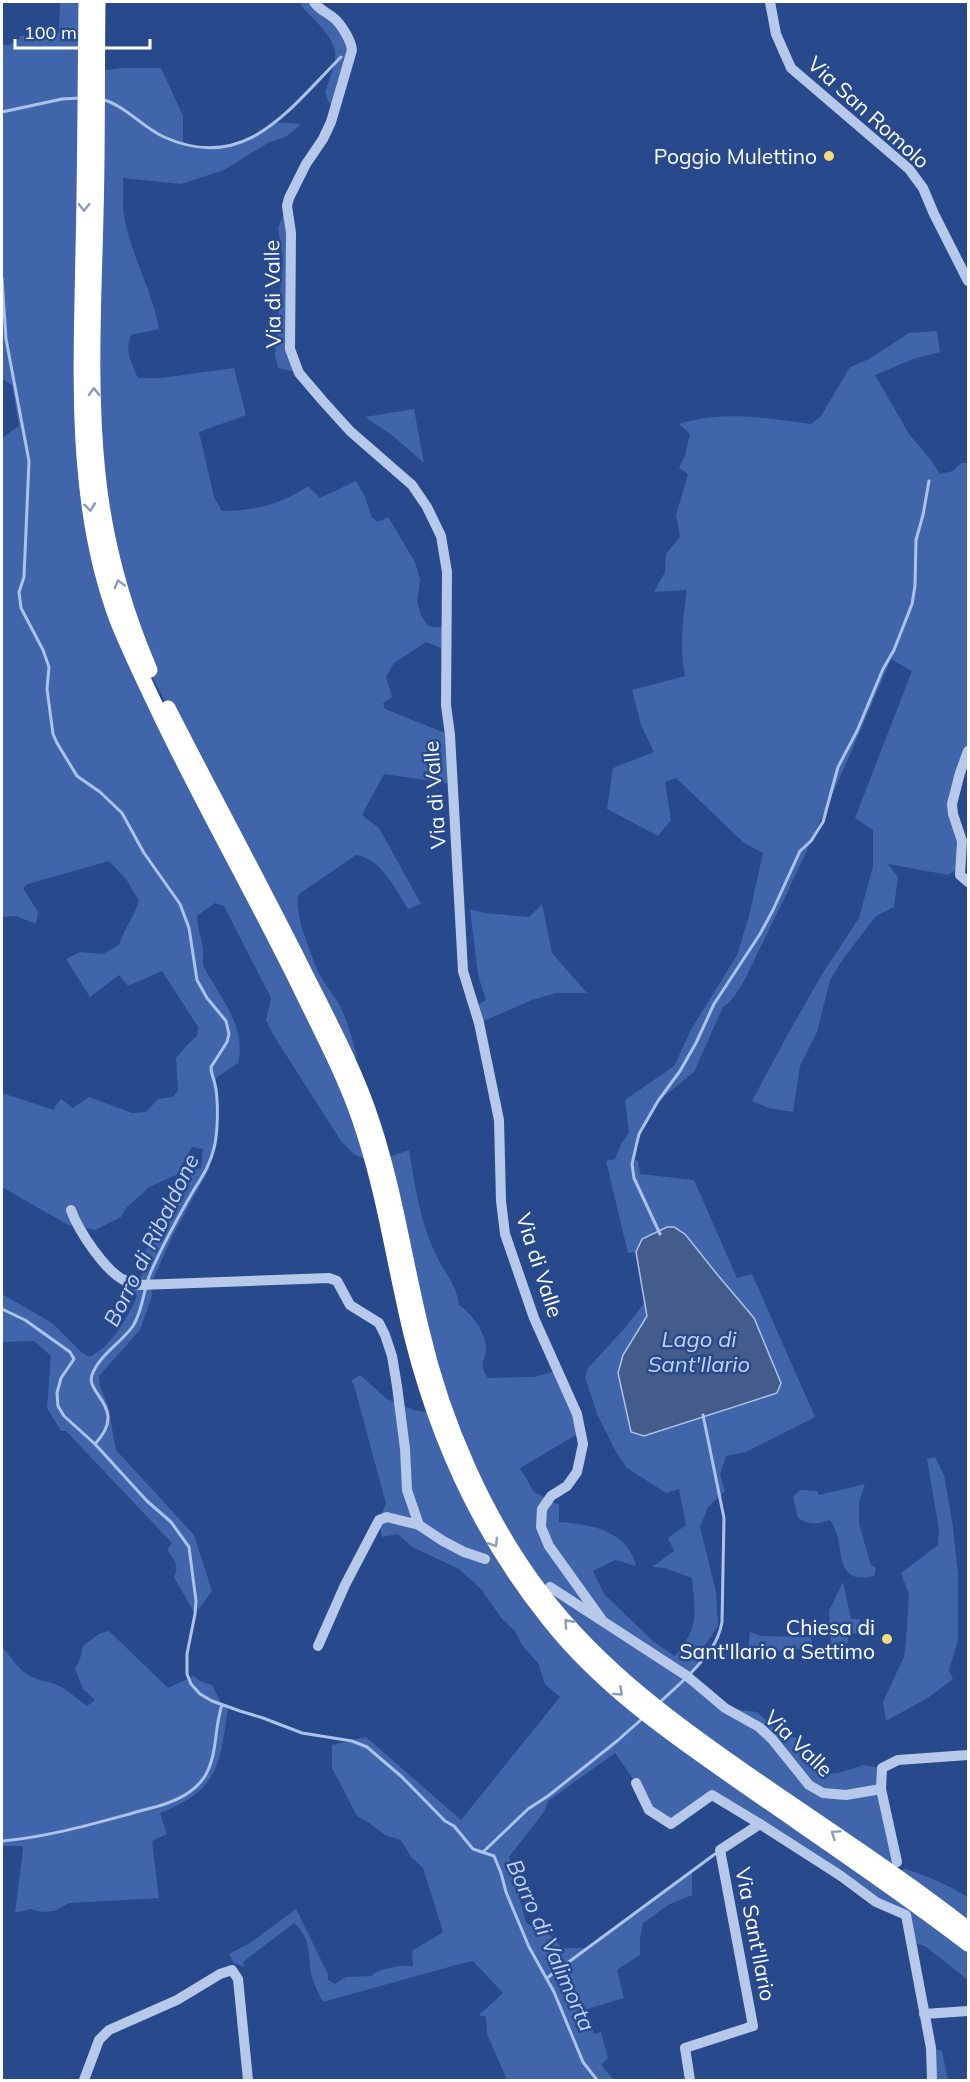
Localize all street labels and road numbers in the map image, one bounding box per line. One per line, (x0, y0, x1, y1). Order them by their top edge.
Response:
street label: Via San Romolo (803, 51, 935, 173)
street label: Via di Valle (258, 240, 286, 348)
street label: Via di Valle (417, 740, 451, 850)
street label: Via di Valle (511, 1209, 569, 1321)
street label: Via Valle (759, 1704, 839, 1782)
street label: Via Sant'Ilario (730, 1865, 782, 2003)

